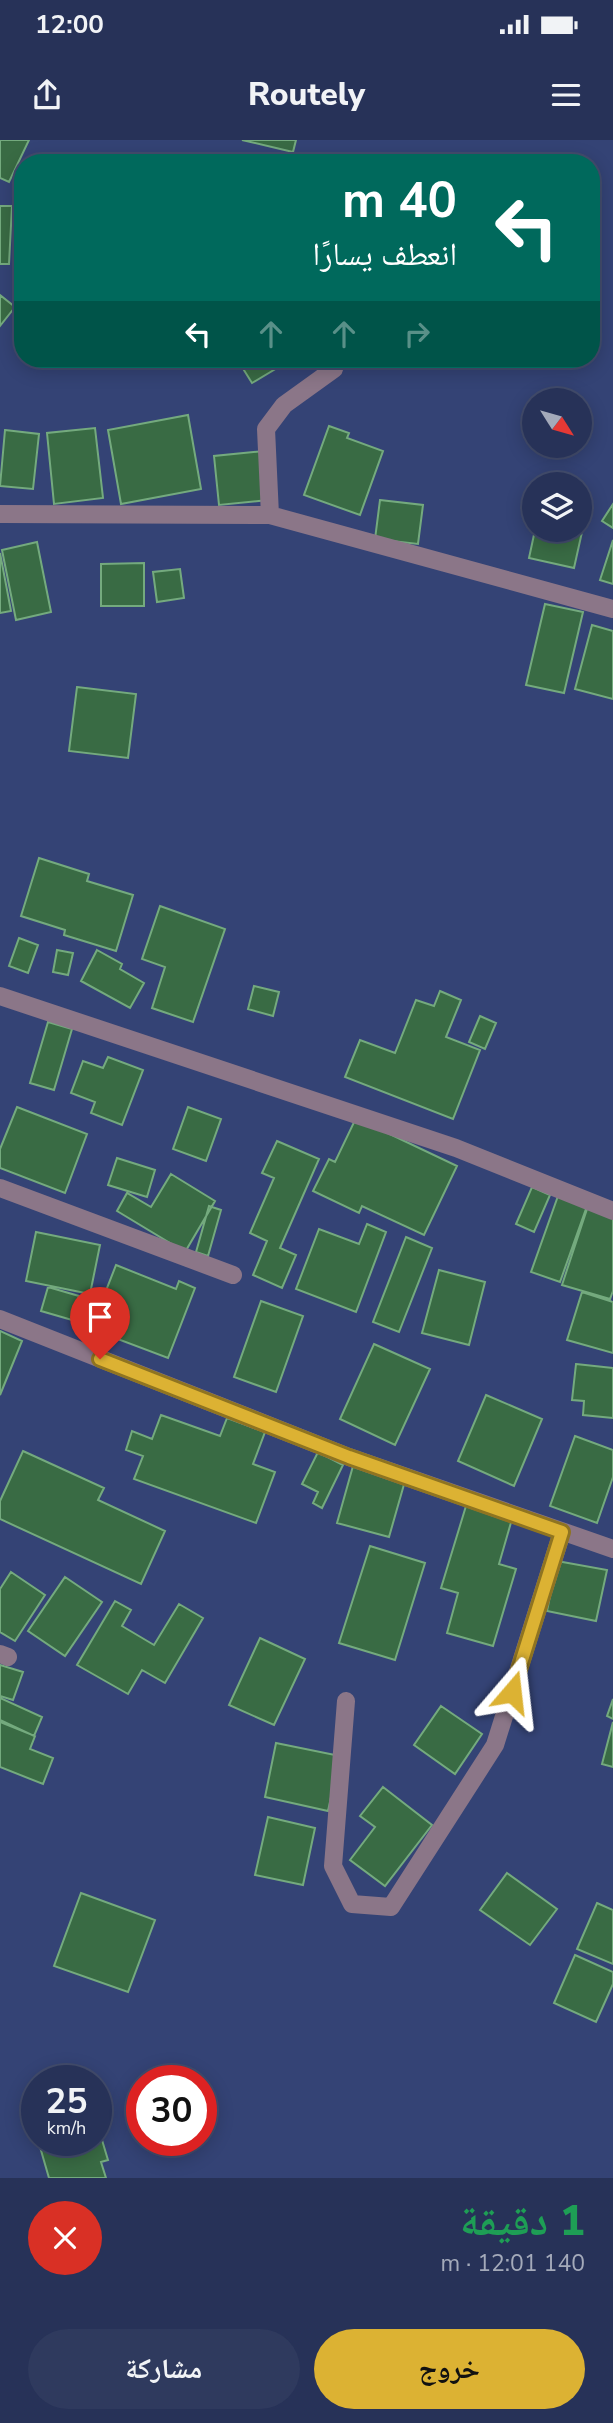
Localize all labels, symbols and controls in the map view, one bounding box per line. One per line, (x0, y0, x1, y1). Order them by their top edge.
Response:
text: 12:00 (35, 7, 104, 42)
text: Routely (248, 73, 365, 116)
icon: share (28, 76, 66, 114)
icon: menu (547, 76, 585, 114)
text: 40 m (342, 167, 457, 234)
icon: left (481, 182, 572, 273)
text: انعطف يسارًا (313, 233, 457, 276)
icon: left (179, 315, 217, 353)
icon: ahead (252, 315, 290, 353)
icon: ahead (325, 315, 363, 353)
icon: right (398, 315, 436, 353)
north arrow (522, 388, 592, 458)
map controls (522, 388, 592, 542)
button: layers (522, 472, 592, 542)
pin (70, 1287, 130, 1359)
icon: arrive (81, 1298, 119, 1336)
position arrow (475, 1655, 549, 1729)
speed limit sign: 30 (126, 2065, 217, 2156)
text: 25 (45, 2078, 88, 2125)
text: km/h (47, 2116, 86, 2140)
text: 1 دقيقة (460, 2193, 585, 2250)
button: close (28, 2201, 102, 2275)
text: 140 m · 12:01 (440, 2248, 585, 2279)
button: مشاركة (28, 2329, 300, 2409)
button: خروج (314, 2329, 585, 2409)

